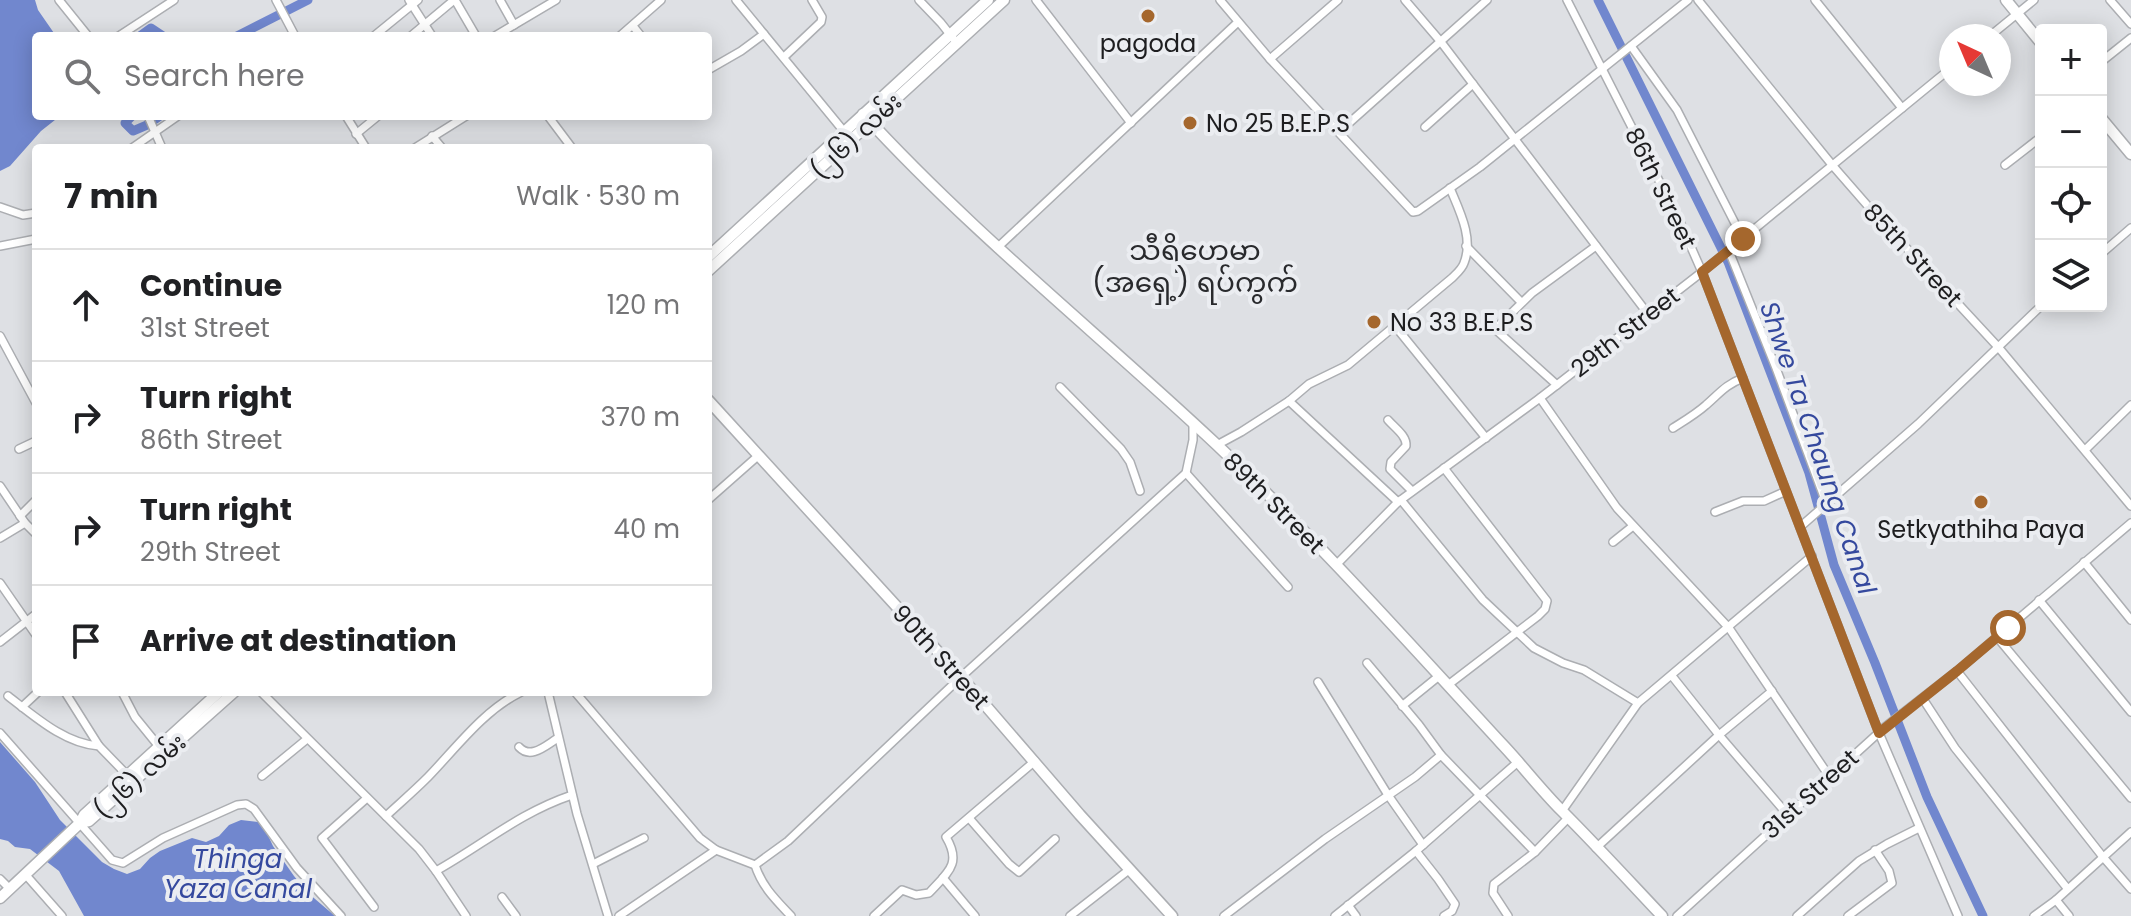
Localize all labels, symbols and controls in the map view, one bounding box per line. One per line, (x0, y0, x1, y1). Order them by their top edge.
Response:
marker: pagoda (1139, 7, 1157, 25)
north arrow (1939, 24, 2011, 96)
map controls (2035, 24, 2107, 312)
button: + (2035, 24, 2107, 96)
place label: pagoda (1100, 27, 1196, 60)
search box (32, 32, 712, 120)
icon: search (60, 54, 104, 98)
text: Search here (124, 54, 305, 97)
street label: (၂၆) လမ်း (803, 85, 911, 189)
button: − (2035, 96, 2107, 168)
place label: No 25 B.E.P.S (1206, 107, 1350, 140)
marker: No 25 B.E.P.S (1181, 114, 1199, 132)
street label: 86th Street (1617, 122, 1705, 254)
button: locate (2035, 168, 2107, 240)
text: 7 min (64, 172, 158, 220)
text: Walk · 530 m (516, 178, 680, 214)
street label: 85th Street (1856, 196, 1970, 314)
route end (1725, 221, 1761, 257)
district label: သီရိဟေမာ (အရှေ့) ရပ်ကွက် (1092, 231, 1298, 305)
button: layers (2035, 240, 2107, 312)
text: Continue (140, 264, 282, 307)
street label: 29th Street (1564, 279, 1686, 385)
icon: ahead (64, 283, 108, 327)
text: 120 m (607, 287, 680, 323)
water label: Shwe Ta Chaung Canal (1751, 297, 1885, 600)
place label: No 33 B.E.P.S (1390, 306, 1533, 339)
text: 31st Street (140, 310, 270, 346)
marker: No 33 B.E.P.S (1365, 313, 1383, 331)
text: Turn right (140, 376, 292, 419)
icon: right (64, 395, 108, 439)
text: 370 m (600, 399, 680, 435)
text: 86th Street (140, 422, 282, 458)
street label: 89th Street (1216, 445, 1332, 561)
text: Turn right (140, 488, 292, 531)
marker: Setkyathiha Paya (1972, 493, 1990, 511)
icon: right (64, 507, 108, 551)
text: 40 m (614, 511, 680, 547)
place label: Setkyathiha Paya (1877, 513, 2085, 546)
text: 29th Street (140, 534, 281, 570)
street label: 90th Street (885, 597, 997, 717)
route start (1990, 610, 2026, 646)
icon: arrive (64, 619, 108, 663)
text: Arrive at destination (140, 619, 457, 662)
street label: (၂၆) လမ်း (87, 726, 195, 828)
street label: 31st Street (1754, 742, 1866, 846)
water label: Thinga Yaza Canal (164, 841, 313, 907)

